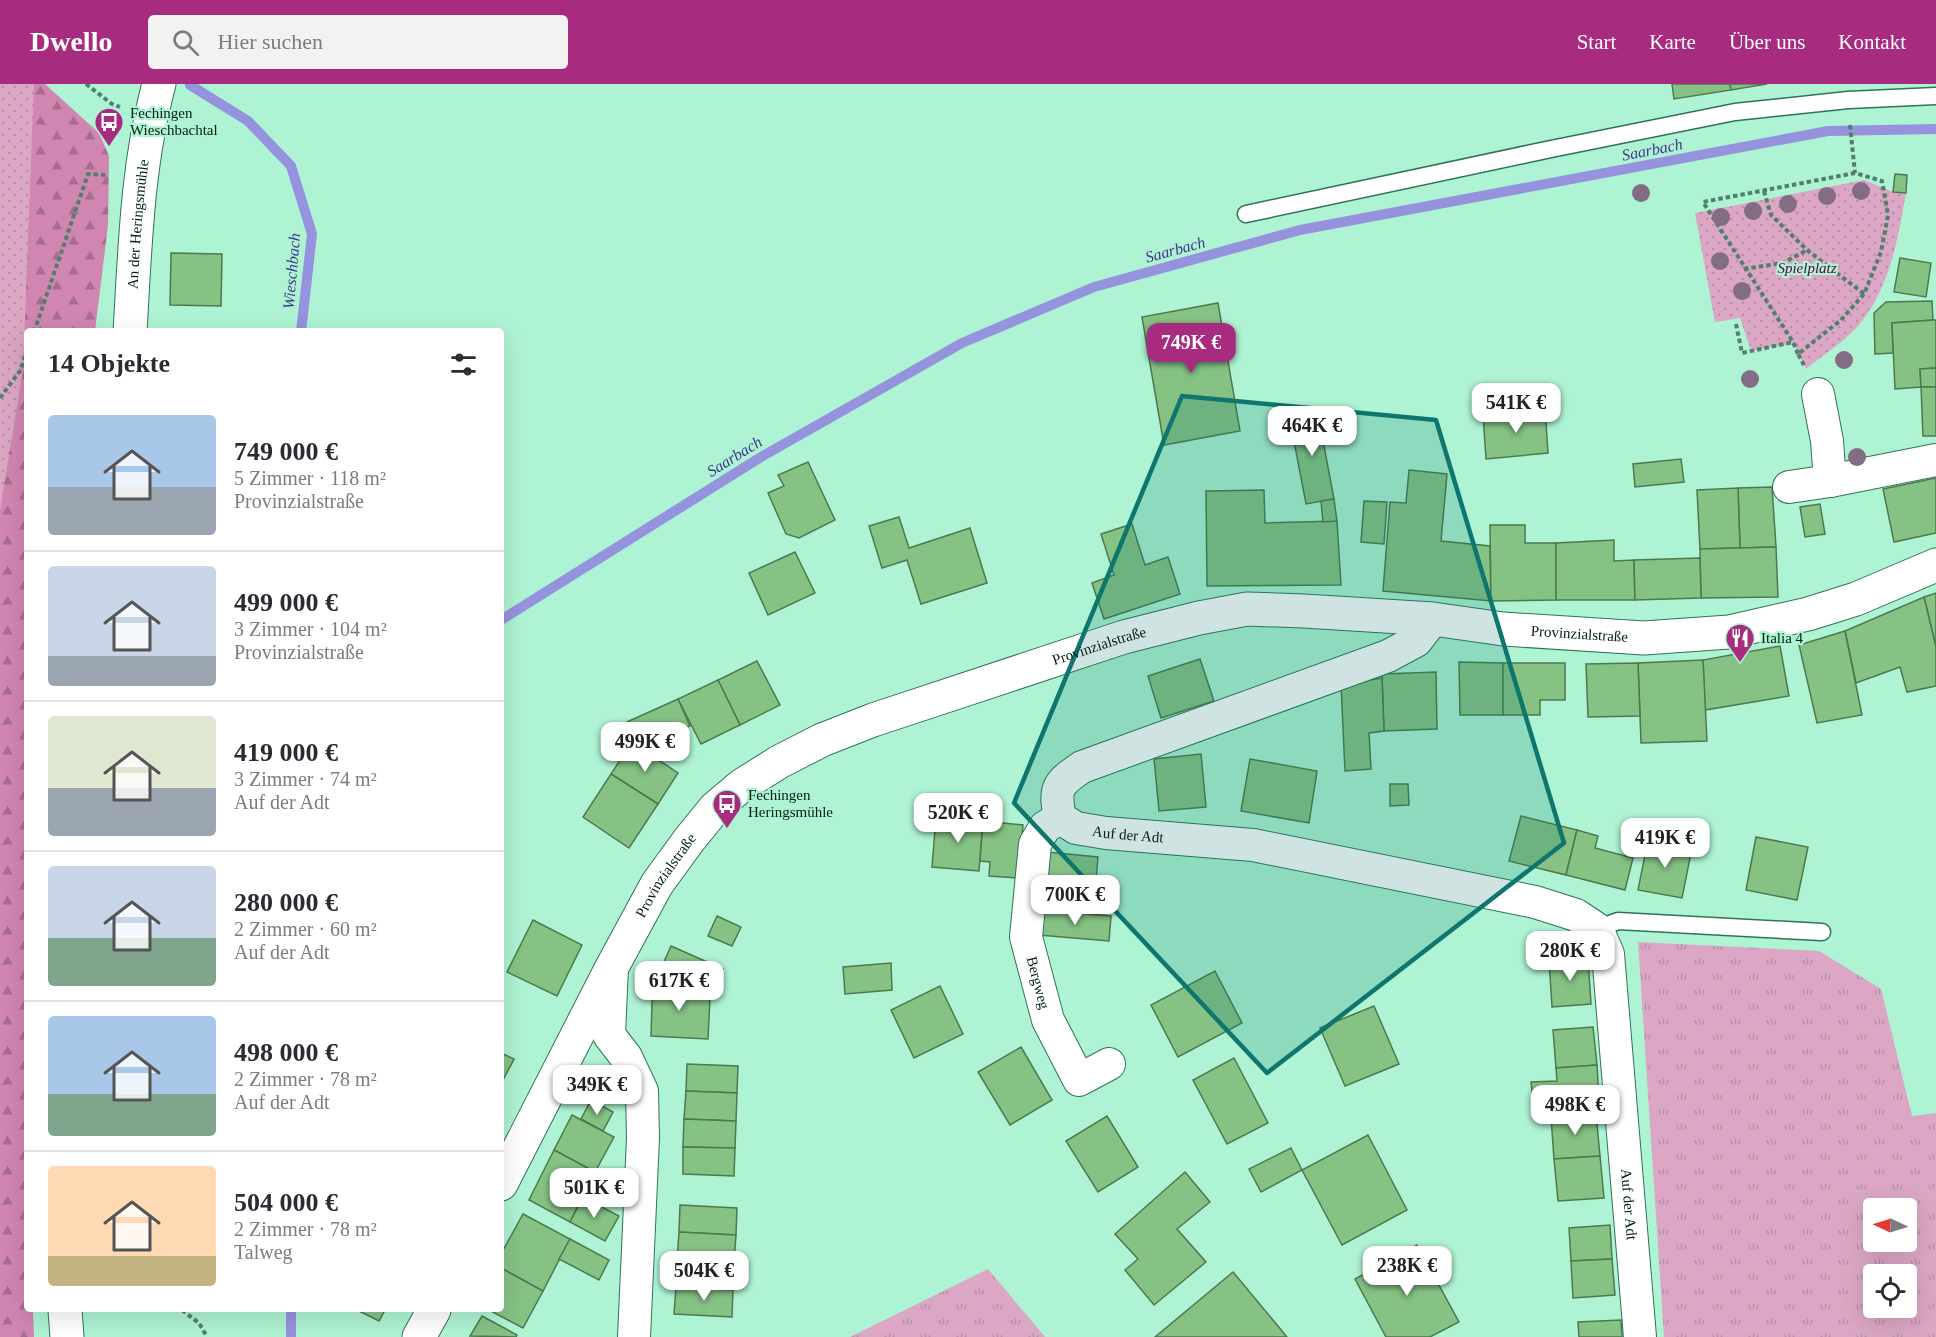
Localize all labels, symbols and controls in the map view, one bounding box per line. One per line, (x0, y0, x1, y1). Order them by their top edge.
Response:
search box (148, 15, 568, 69)
text: Dwello (30, 26, 112, 57)
icon: search (169, 26, 202, 59)
text: Hier suchen (217, 29, 323, 54)
text: Start (1577, 30, 1616, 54)
text: Karte (1649, 30, 1696, 54)
text: Über uns (1729, 30, 1805, 54)
text: Kontakt (1838, 30, 1906, 54)
place label: Fechingen Wieschbachtal (130, 105, 218, 138)
bus stop icon: Fechingen Wieschbachtal (93, 106, 125, 148)
water label: Saarbach (1620, 135, 1684, 164)
street label: An der Heringsmühle (124, 158, 152, 290)
water label: Wieschbach (280, 232, 303, 310)
water label: Saarbach (1143, 233, 1207, 266)
park label: Spielplatz (1777, 260, 1837, 276)
pin: 749K € (1142, 323, 1240, 374)
text: 749K € (1161, 331, 1221, 353)
icon: filters (447, 348, 480, 381)
text: 14 Objekte (48, 349, 170, 378)
pin: 541K € (1467, 383, 1565, 434)
text: 541K € (1486, 391, 1546, 413)
pin: 464K € (1263, 406, 1361, 457)
text: 464K € (1282, 414, 1342, 436)
water label: Saarbach (704, 433, 765, 480)
text: 749 000 € (234, 437, 338, 466)
icon: home (96, 439, 168, 511)
text: 5 Zimmer · 118 m² (234, 467, 386, 489)
text: Provinzialstraße (234, 490, 364, 512)
text: 499 000 € (234, 588, 338, 617)
icon: home (96, 590, 168, 662)
text: 3 Zimmer · 104 m² (234, 618, 387, 640)
restaurant icon: Italia 4 (1724, 622, 1756, 664)
street label: Provinzialstraße (1530, 623, 1629, 645)
street label: Provinzialstraße (1050, 624, 1148, 668)
place label: Italia 4 (1761, 630, 1804, 646)
text: Provinzialstraße (234, 641, 364, 663)
pin: 499K € (596, 722, 694, 773)
text: 499K € (615, 730, 675, 752)
text: 419 000 € (234, 738, 338, 767)
icon: home (96, 740, 168, 812)
text: 3 Zimmer · 74 m² (234, 768, 377, 790)
place label: Fechingen Heringsmühle (748, 787, 833, 820)
bus stop icon: Fechingen Heringsmühle (711, 788, 743, 830)
text: Auf der Adt (234, 791, 330, 813)
pin: 520K € (909, 793, 1007, 844)
text: 520K € (928, 801, 988, 823)
pin: 419K € (1616, 818, 1714, 869)
street label: Auf der Adt (1091, 823, 1165, 846)
text: 419K € (1635, 826, 1695, 848)
street label: Provinzialstraße (632, 830, 699, 920)
pin: 700K € (1026, 875, 1124, 926)
text: 700K € (1045, 883, 1105, 905)
text: 280 000 € (234, 888, 338, 917)
icon: home (96, 890, 168, 962)
text: 2 Zimmer · 60 m² (234, 918, 377, 940)
pin: 280K € (1521, 931, 1619, 982)
text: 280K € (1540, 939, 1600, 961)
text: Auf der Adt (234, 941, 330, 963)
street label: Bergweg (1023, 955, 1053, 1011)
pin: 617K € (630, 961, 728, 1012)
text: 617K € (649, 969, 709, 991)
text: 498 000 € (234, 1038, 338, 1067)
icon: home (96, 1040, 168, 1112)
pin: 349K € (548, 1065, 646, 1116)
text: 2 Zimmer · 78 m² (234, 1068, 377, 1090)
text: 349K € (567, 1073, 627, 1095)
pin: 498K € (1526, 1085, 1624, 1136)
text: Auf der Adt (234, 1091, 330, 1113)
text: 498K € (1545, 1093, 1605, 1115)
pin: 501K € (545, 1168, 643, 1219)
street label: Auf der Adt (1618, 1168, 1640, 1241)
text: 501K € (564, 1176, 624, 1198)
text: 504 000 € (234, 1188, 338, 1217)
icon: home (96, 1190, 168, 1262)
north arrow (1863, 1198, 1917, 1252)
map controls (1863, 1198, 1917, 1318)
text: 2 Zimmer · 78 m² (234, 1218, 377, 1240)
text: Talweg (234, 1241, 293, 1263)
pin: 238K € (1358, 1246, 1456, 1297)
pin: 504K € (655, 1251, 753, 1302)
text: 238K € (1377, 1254, 1437, 1276)
text: 504K € (674, 1259, 734, 1281)
button: locate (1863, 1264, 1917, 1318)

